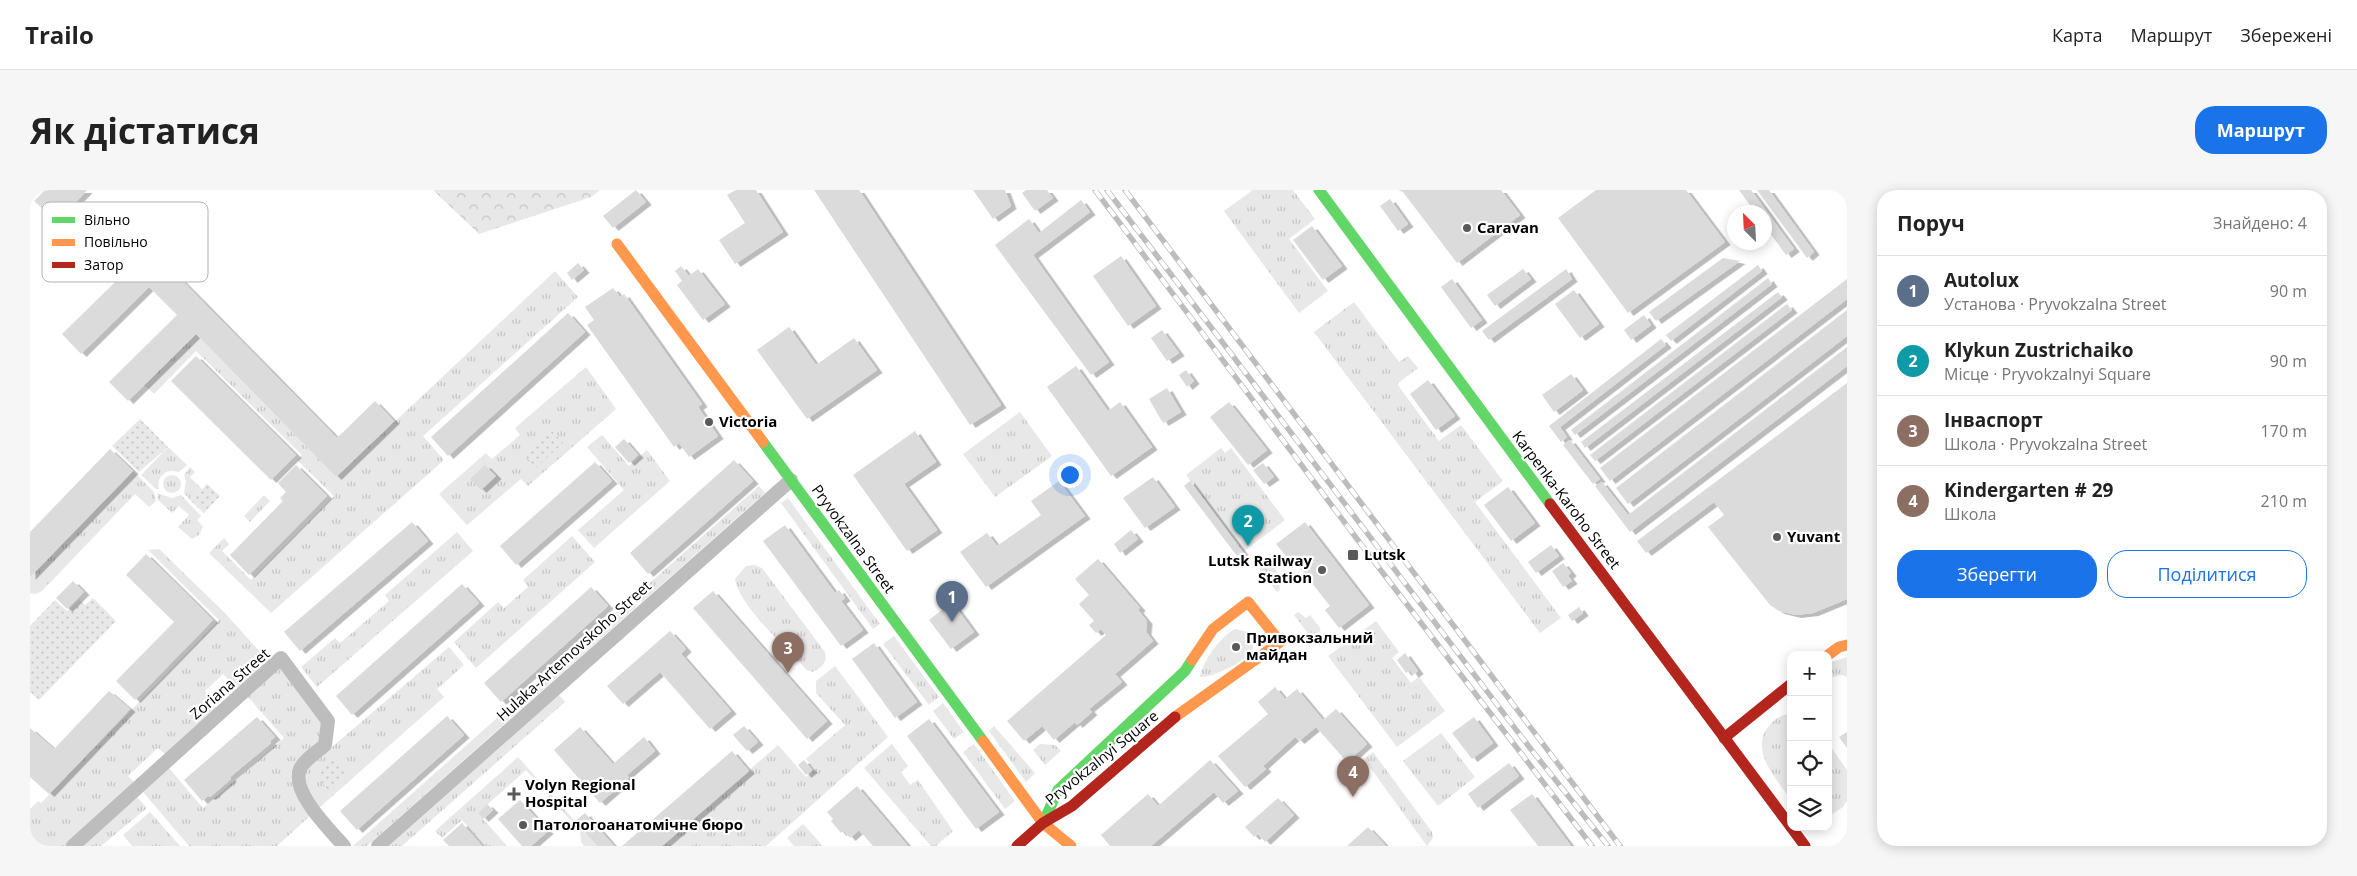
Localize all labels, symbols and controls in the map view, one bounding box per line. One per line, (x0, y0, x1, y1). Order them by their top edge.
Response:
text: Trailo (25, 18, 94, 51)
text: Карта (2052, 23, 2103, 47)
text: Маршрут (2131, 23, 2212, 47)
text: Збережені (2240, 23, 2332, 47)
button: Маршрут (2195, 106, 2327, 154)
text: Як дістатися (30, 107, 260, 154)
legend (42, 202, 208, 282)
north arrow (1727, 205, 1772, 250)
text: Поруч (1897, 209, 1965, 237)
text: Вільно (84, 210, 130, 229)
text: Знайдено: 4 (2213, 212, 2307, 234)
place label: Caravan (1477, 217, 1539, 237)
marker: Caravan (1461, 222, 1473, 234)
text: Повільно (84, 232, 148, 251)
text: Затор (84, 255, 124, 274)
text: Autolux (1944, 267, 2019, 293)
text: 1 (1908, 280, 1918, 302)
text: 90 m (2270, 280, 2307, 302)
text: Установа · Pryvokzalna Street (1944, 293, 2167, 315)
text: Klykun Zustrichaiko (1944, 337, 2134, 363)
text: 2 (1908, 350, 1918, 372)
text: 90 m (2270, 350, 2307, 372)
text: Місце · Pryvokzalnyi Square (1944, 363, 2151, 385)
text: Інваспорт (1944, 407, 2043, 433)
place label: Victoria (719, 411, 777, 431)
marker: Victoria (703, 416, 715, 428)
text: 3 (1908, 420, 1918, 442)
text: 170 m (2261, 420, 2307, 442)
street label: Karpenka-Karoho Street (1508, 426, 1625, 573)
text: Школа · Pryvokzalna Street (1944, 433, 2147, 455)
your location (1057, 462, 1083, 488)
text: Kindergarten # 29 (1944, 477, 2113, 503)
street label: Pryvokzalna Street (808, 480, 900, 597)
text: 4 (1908, 490, 1918, 512)
text: 210 m (2261, 490, 2307, 512)
text: Школа (1944, 503, 1996, 525)
pin: 2 (1232, 505, 1264, 546)
place label: Yuvant (1787, 526, 1841, 546)
marker: Yuvant (1771, 531, 1783, 543)
place label: Lutsk (1364, 544, 1406, 564)
marker: Lutsk (1346, 548, 1360, 562)
place label: Lutsk Railway Station (1208, 550, 1312, 587)
button: Зберегти (1897, 550, 2097, 598)
button: Поділитися (2107, 550, 2307, 598)
marker: Lutsk Railway Station (1316, 564, 1328, 576)
street label: Hulaka-Artemovskoho Street (492, 575, 655, 725)
pin: 1 (936, 581, 968, 622)
place label: Привокзальний майдан (1246, 627, 1373, 664)
pin: 3 (772, 632, 804, 673)
marker: Привокзальний майдан (1230, 641, 1242, 653)
street label: Zoriana Street (185, 643, 273, 723)
map controls (1787, 651, 1832, 831)
button: + (1787, 651, 1832, 696)
button: − (1787, 696, 1832, 741)
street label: Pryvokzalnyi Square (1041, 705, 1162, 809)
button: locate (1787, 741, 1832, 786)
pin: 4 (1337, 756, 1369, 797)
place label: Volyn Regional Hospital (525, 774, 636, 811)
button: layers (1787, 786, 1832, 831)
marker: Volyn Regional Hospital (507, 787, 521, 801)
place label: Патологоанатомічне бюро (533, 814, 743, 834)
marker: Патологоанатомічне бюро (517, 819, 529, 831)

